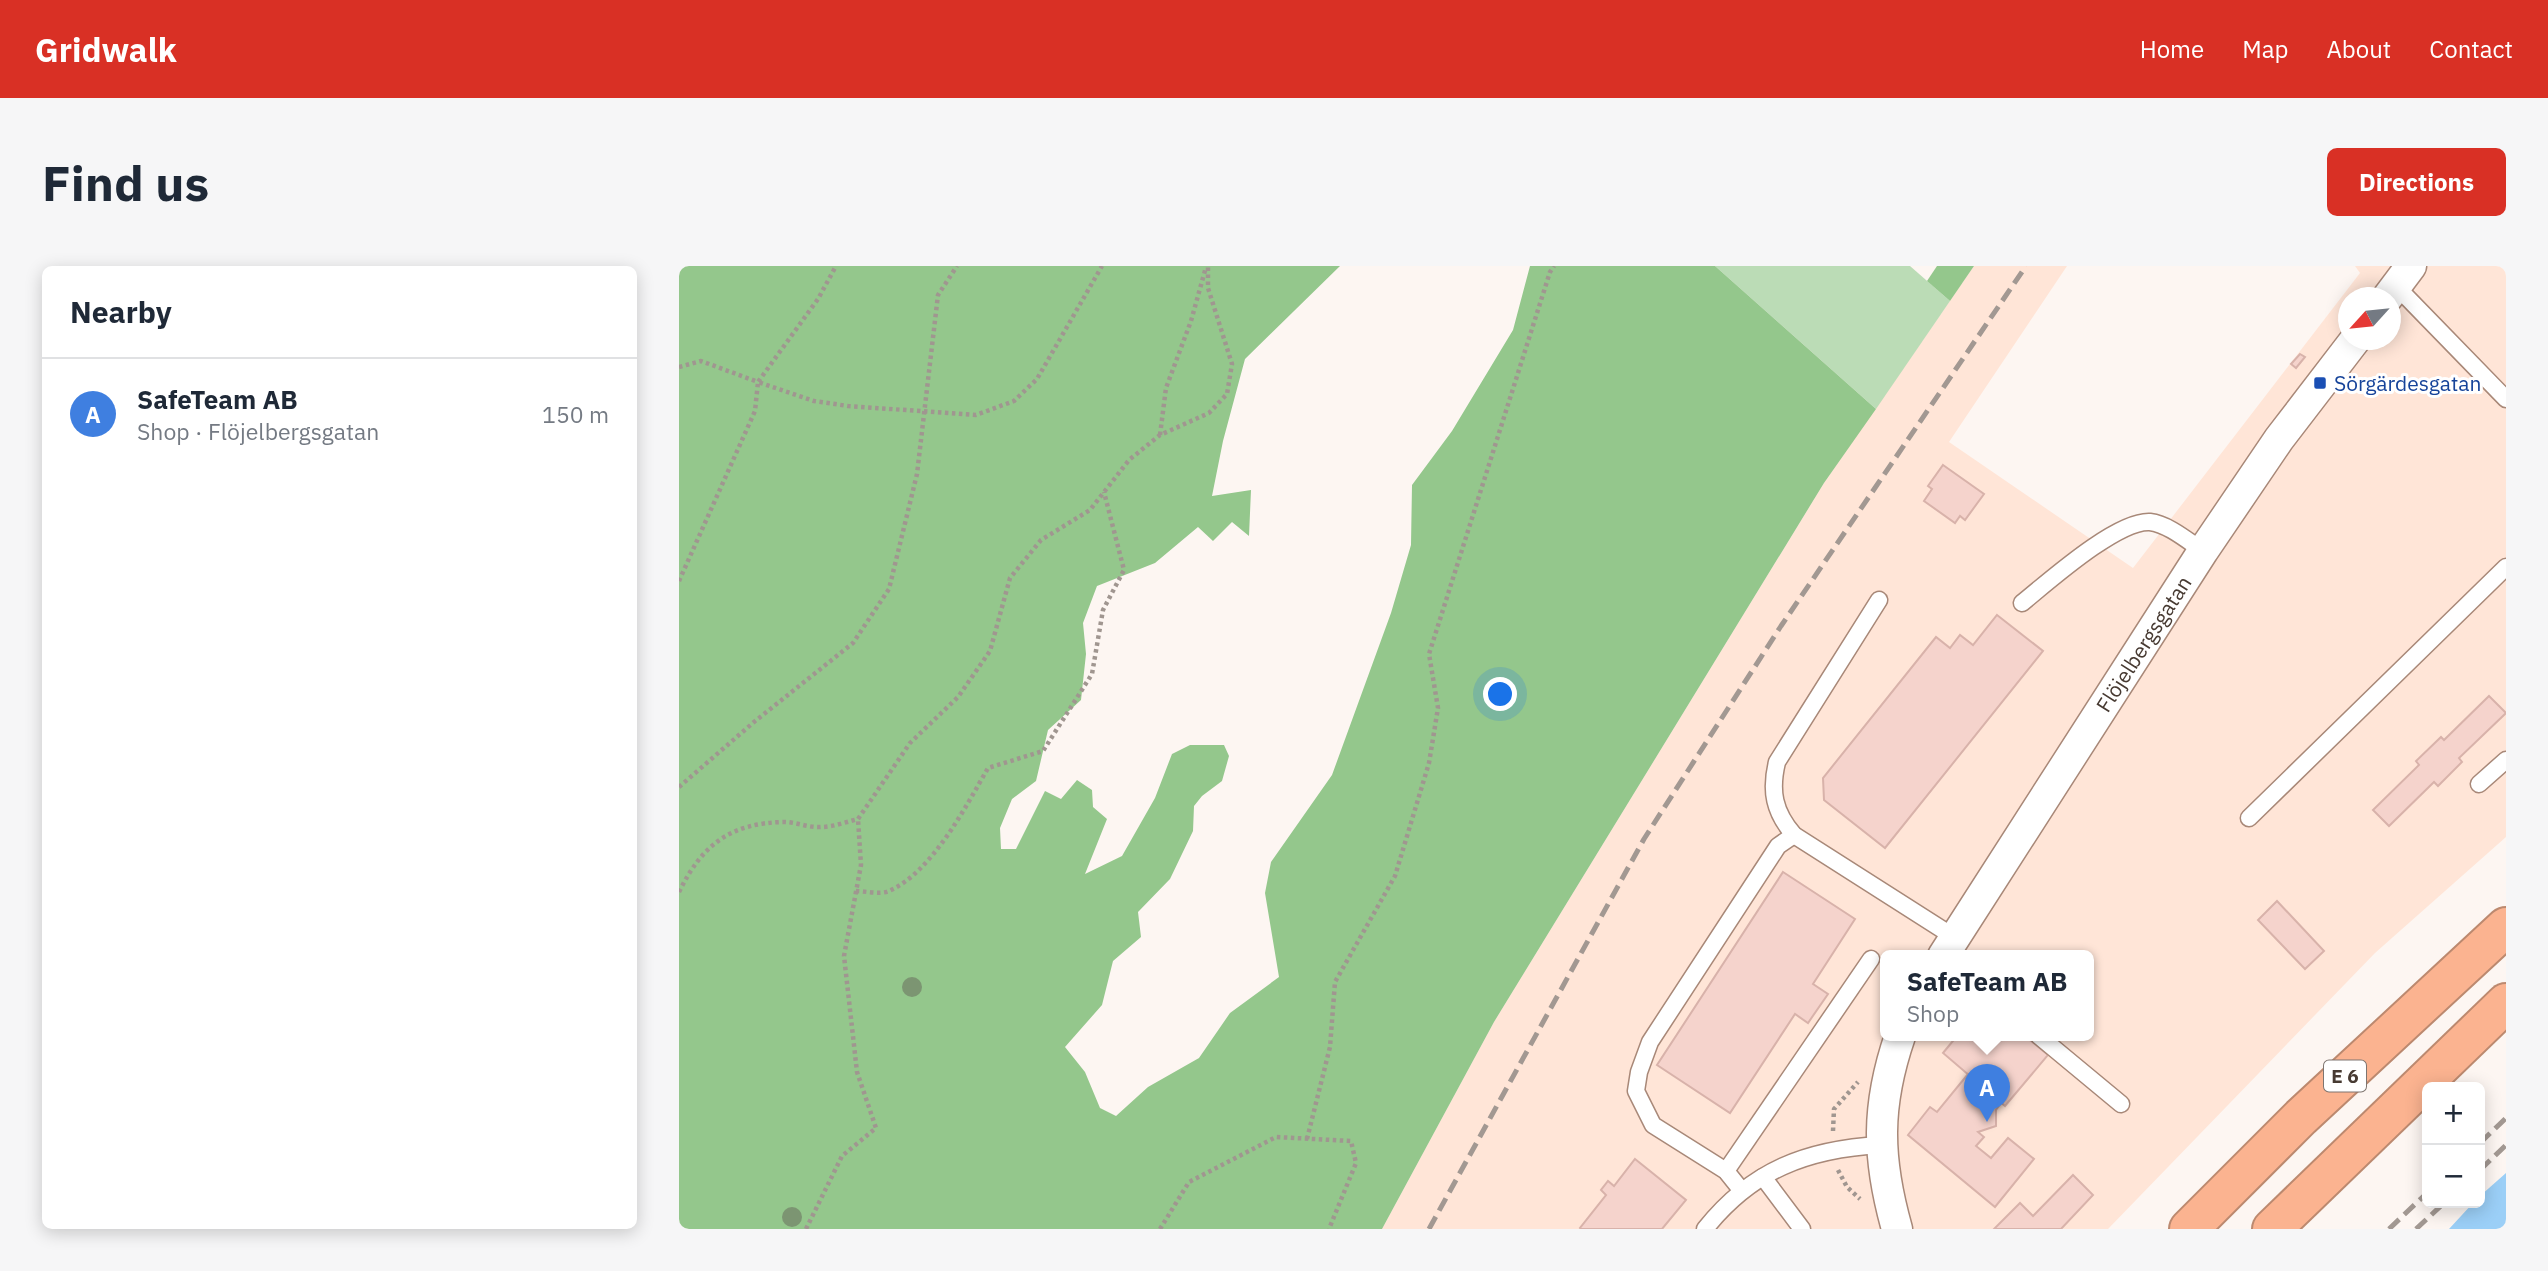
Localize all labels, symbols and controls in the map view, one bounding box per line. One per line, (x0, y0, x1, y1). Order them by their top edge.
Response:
text: Gridwalk (35, 28, 177, 71)
text: Home (2140, 33, 2204, 65)
text: Map (2242, 33, 2288, 65)
text: About (2326, 33, 2391, 65)
text: Contact (2429, 33, 2513, 65)
button: Directions (2327, 148, 2506, 216)
text: Find us (42, 151, 209, 214)
north arrow (2338, 287, 2401, 350)
text: Nearby (70, 292, 172, 331)
place label: Sörgärdesgatan (2334, 369, 2481, 397)
marker: Sörgärdesgatan (2312, 375, 2328, 391)
text: SafeTeam AB (137, 382, 298, 416)
text: A (85, 399, 101, 429)
text: 150 m (542, 399, 609, 429)
text: Shop · Flöjelbergsgatan (137, 416, 379, 446)
street label: Flöjelbergsgatan (2089, 570, 2198, 717)
your location (1483, 677, 1517, 711)
popup (1880, 950, 2094, 1041)
text: SafeTeam AB (1907, 964, 2067, 998)
text: Shop (1907, 998, 1959, 1028)
road number: E 6 (2324, 1060, 2366, 1091)
pin: A (1964, 1064, 2010, 1122)
map controls (2422, 1082, 2485, 1208)
button: + (2422, 1082, 2485, 1145)
button: − (2422, 1145, 2485, 1208)

